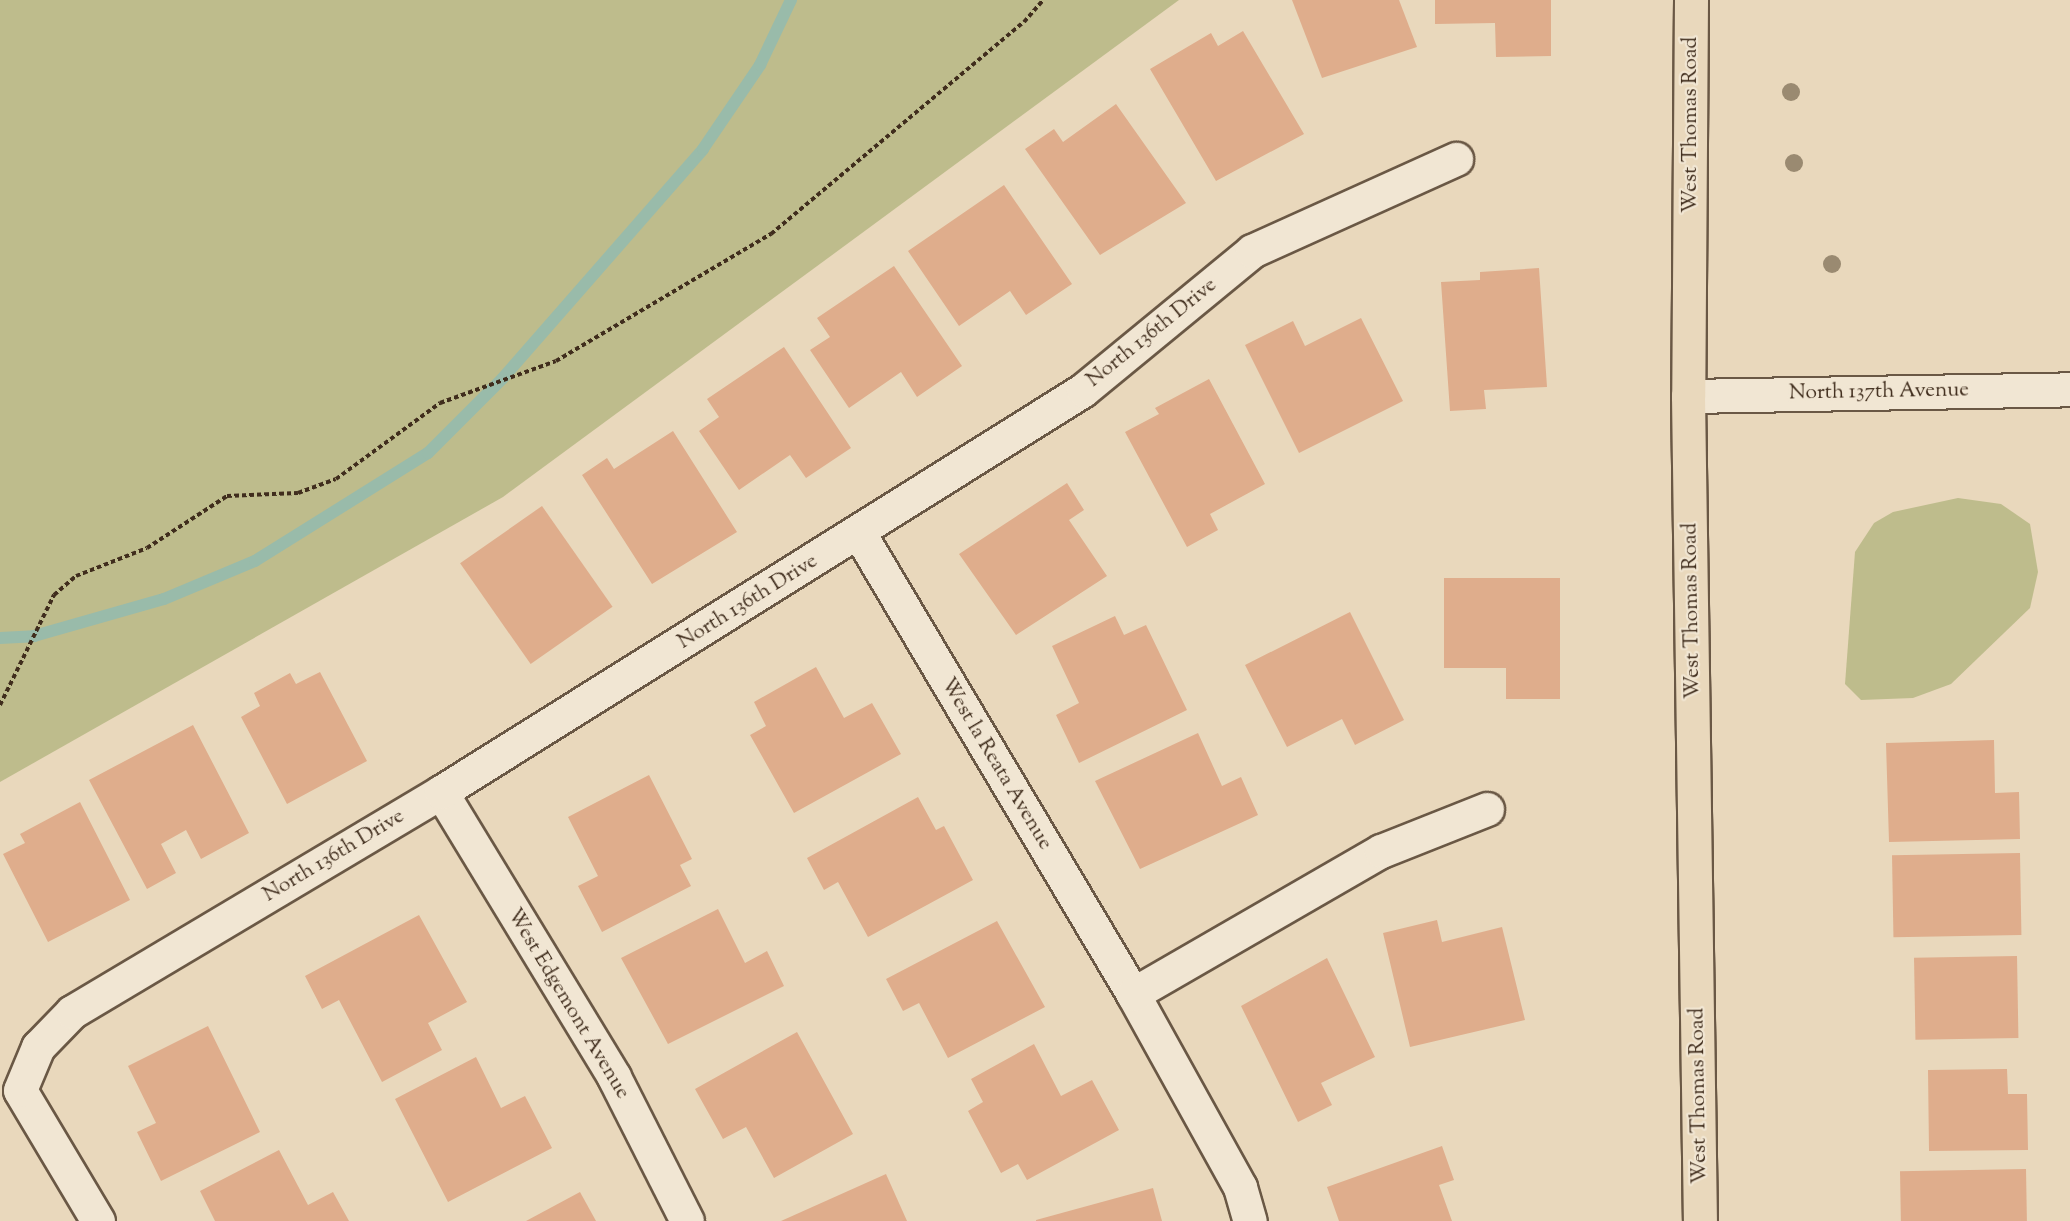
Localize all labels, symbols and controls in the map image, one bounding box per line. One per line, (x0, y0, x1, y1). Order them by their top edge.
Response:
street label: West Thomas Road (1678, 37, 1704, 213)
street label: North 136th Drive (1082, 273, 1222, 393)
street label: North 137th Avenue (1789, 378, 1969, 406)
street label: West Thomas Road (1678, 523, 1706, 699)
street label: North 136th Drive (673, 549, 823, 655)
street label: West la Reata Avenue (935, 673, 1057, 855)
street label: North 136th Drive (259, 804, 409, 908)
street label: West Edgemont Avenue (501, 904, 635, 1104)
street label: West Thomas Road (1685, 1008, 1713, 1184)

